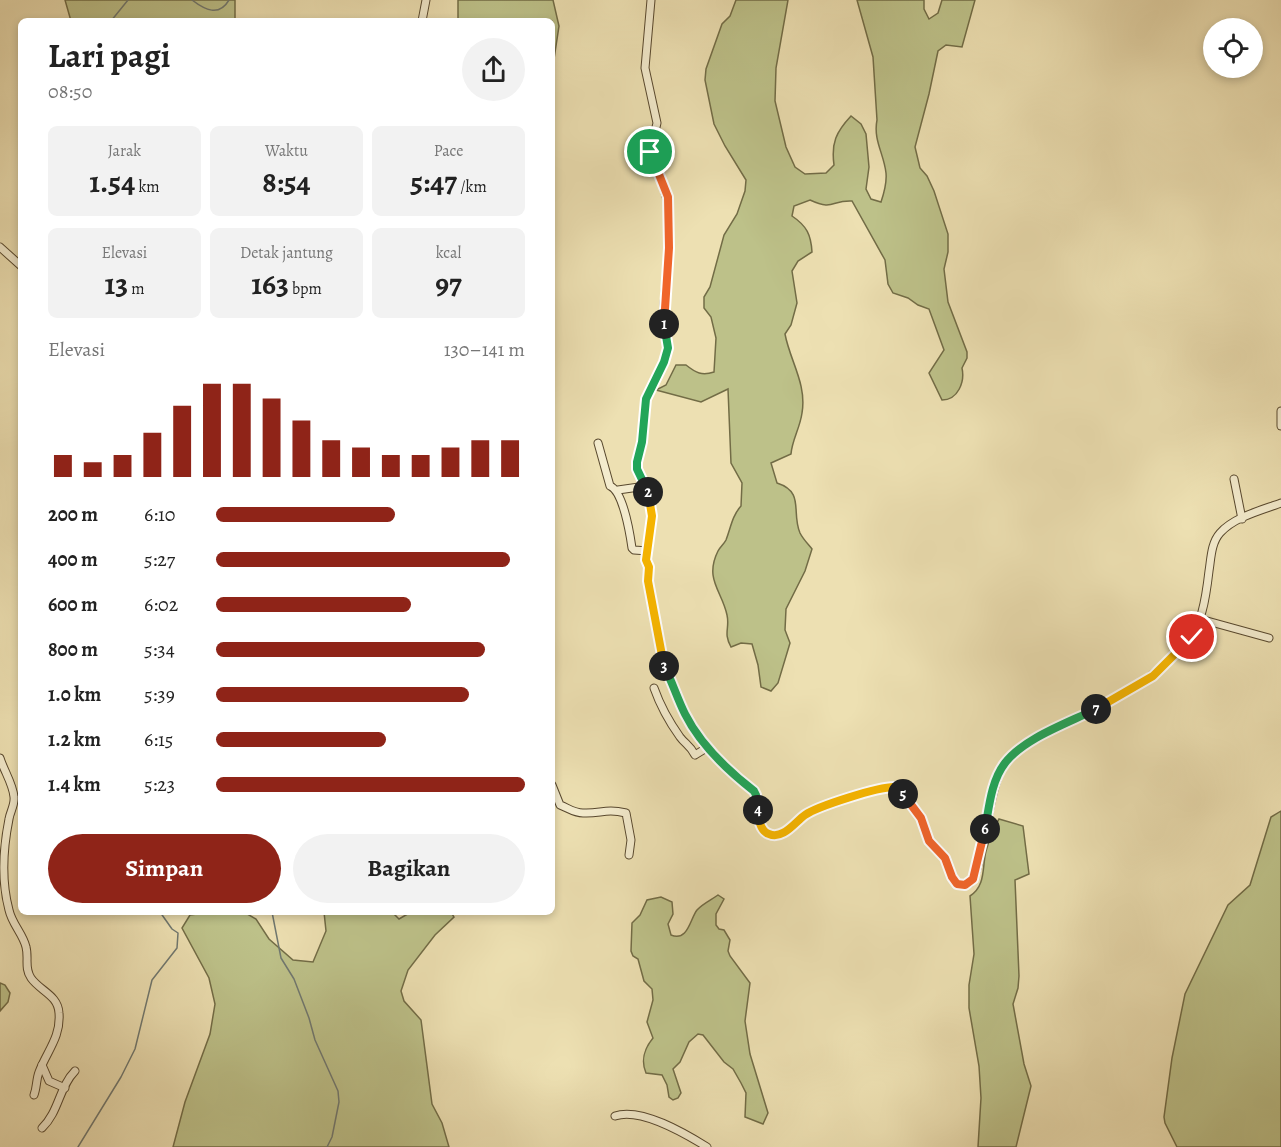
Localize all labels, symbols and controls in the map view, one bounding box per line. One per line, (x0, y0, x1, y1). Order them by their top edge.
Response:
map controls (1203, 18, 1263, 78)
button: locate (1203, 18, 1263, 78)
text: Lari pagi (48, 33, 171, 78)
button: share (462, 38, 525, 101)
text: 08:50 (48, 78, 92, 105)
pin (624, 126, 675, 177)
icon: arrive (633, 135, 666, 168)
text: Jarak (108, 140, 141, 162)
text: Waktu (265, 140, 308, 162)
text: Pace (434, 140, 463, 162)
text: 1.54 (89, 162, 135, 202)
text: 8:54 (262, 162, 311, 202)
text: 5:47 (410, 162, 457, 202)
text: km (135, 176, 160, 198)
text: /km (457, 176, 487, 198)
text: Elevasi (102, 242, 147, 264)
text: Detak jantung (240, 242, 333, 264)
text: kcal (436, 242, 461, 264)
text: 13 (104, 264, 128, 304)
text: 163 (251, 264, 289, 304)
text: 97 (435, 264, 462, 304)
text: m (128, 278, 145, 300)
text: bpm (289, 278, 322, 300)
pin: 1 (649, 309, 679, 339)
text: 1 (661, 313, 667, 335)
text: Elevasi (48, 336, 105, 363)
text: 130–141 m (444, 336, 525, 363)
pin: 2 (633, 477, 663, 507)
text: 2 (644, 481, 652, 503)
text: 200 m (48, 501, 98, 528)
text: 6:10 (144, 501, 176, 528)
text: 400 m (48, 546, 98, 573)
text: 5:27 (144, 546, 175, 573)
text: 600 m (48, 591, 98, 618)
text: 6:02 (144, 591, 178, 618)
pin (1166, 611, 1217, 662)
icon: check (1175, 620, 1208, 653)
text: 800 m (48, 636, 98, 663)
text: 5:34 (144, 636, 175, 663)
pin: 3 (649, 651, 679, 681)
text: 3 (661, 655, 667, 677)
text: 1.0 km (48, 681, 101, 708)
text: 5:39 (144, 681, 175, 708)
pin: 7 (1081, 694, 1111, 724)
text: 7 (1093, 698, 1099, 720)
text: 1.2 km (48, 726, 101, 753)
text: 6:15 (144, 726, 173, 753)
text: 1.4 km (48, 771, 101, 798)
text: 5:23 (144, 771, 175, 798)
pin: 5 (888, 779, 918, 809)
text: 5 (900, 783, 906, 805)
pin: 4 (743, 795, 773, 825)
text: 4 (754, 799, 762, 821)
pin: 6 (970, 814, 1000, 844)
text: 6 (981, 818, 989, 840)
button: Simpan (48, 834, 281, 903)
button: Bagikan (293, 834, 525, 903)

